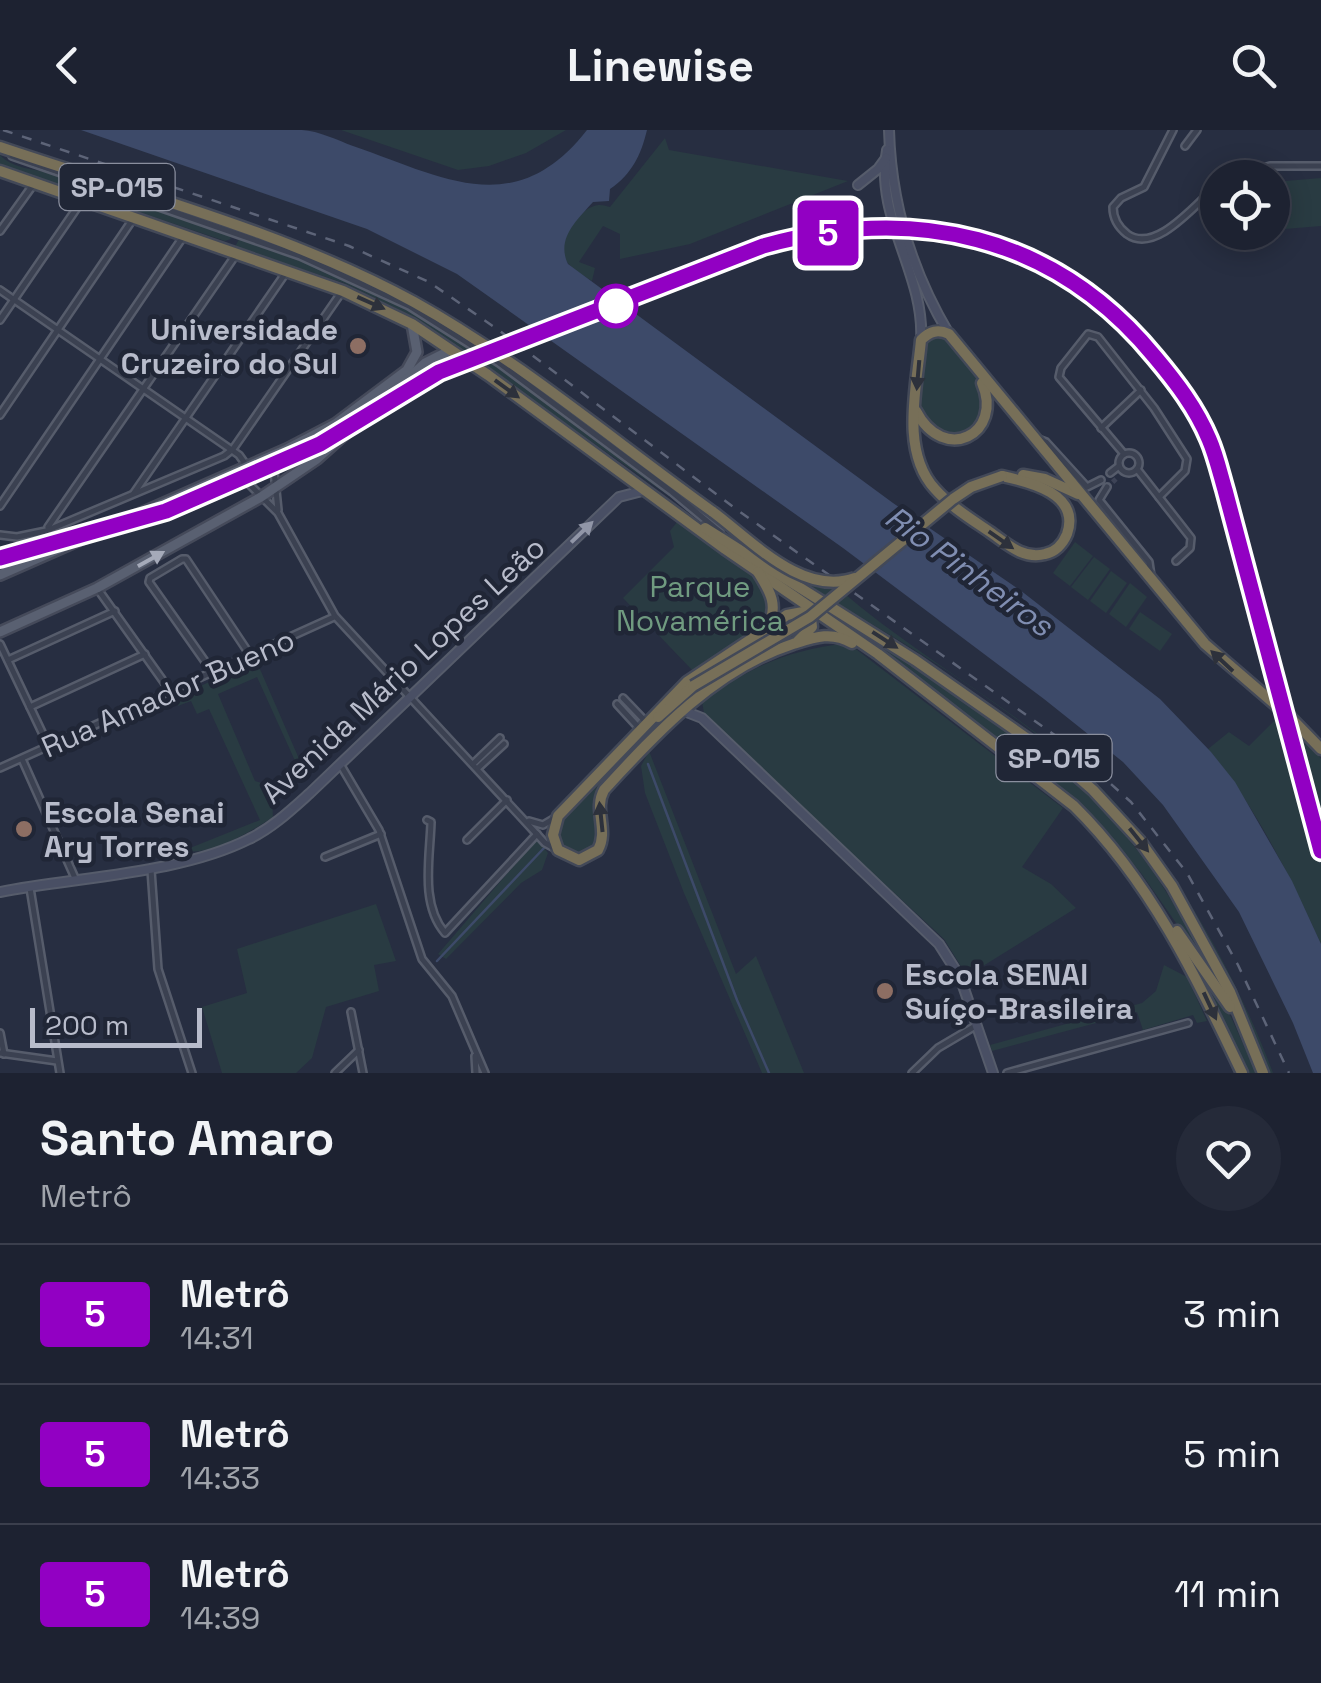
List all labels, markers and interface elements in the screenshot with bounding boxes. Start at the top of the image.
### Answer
text: Linewise [567,37,754,94]
icon: back [40,38,95,93]
icon: search [1226,38,1281,93]
map controls [1200,160,1290,250]
button: locate [1200,160,1290,250]
road number: SP-015 [59,164,174,210]
line badge: 5 [796,200,860,266]
text: 5 [817,211,839,255]
unlabelled marker [595,285,637,327]
one-way arrow [356,295,386,311]
place label: Universidade Cruzeiro do Sul [121,310,338,383]
marker: Universidade Cruzeiro do Sul [347,335,369,357]
one-way arrow [910,360,926,392]
one-way arrow [494,379,521,398]
water label: Rio Pinheiros [877,497,1061,646]
one-way arrow [569,521,593,544]
street label: Avenida Mário Lopes Leão [253,528,553,812]
one-way arrow [988,530,1015,549]
one-way arrow [136,551,165,568]
park label: Parque Novamérica [616,567,784,640]
street label: Rua Amador Bueno [35,620,301,766]
one-way arrow [871,631,898,649]
one-way arrow [1211,650,1235,673]
road number: SP-015 [996,735,1112,781]
place label: Escola Senai Ary Torres [44,793,225,866]
one-way arrow [593,801,609,833]
marker: Escola Senai Ary Torres [13,818,35,840]
one-way arrow [1128,828,1149,853]
place label: Escola SENAI Suíço-Brasileira [905,955,1133,1028]
marker: Escola SENAI Suíço-Brasileira [874,980,896,1002]
one-way arrow [1201,992,1218,1021]
scale bar [30,1003,202,1048]
text: 200 m [45,1007,129,1043]
button: heart [1176,1106,1281,1211]
text: Santo Amaro [40,1108,334,1169]
text: Metrô [40,1176,132,1216]
text: Metrô [180,1270,290,1318]
text: 3 min [1183,1290,1281,1338]
text: 5 [84,1292,106,1336]
text: 14:31 [180,1318,254,1358]
text: Metrô [180,1410,290,1458]
text: 5 min [1183,1430,1281,1478]
text: 5 [84,1432,106,1476]
text: 14:33 [180,1458,260,1498]
text: Metrô [180,1550,290,1598]
text: 11 min [1174,1570,1281,1618]
text: 5 [84,1572,106,1616]
text: 14:39 [180,1598,260,1638]

